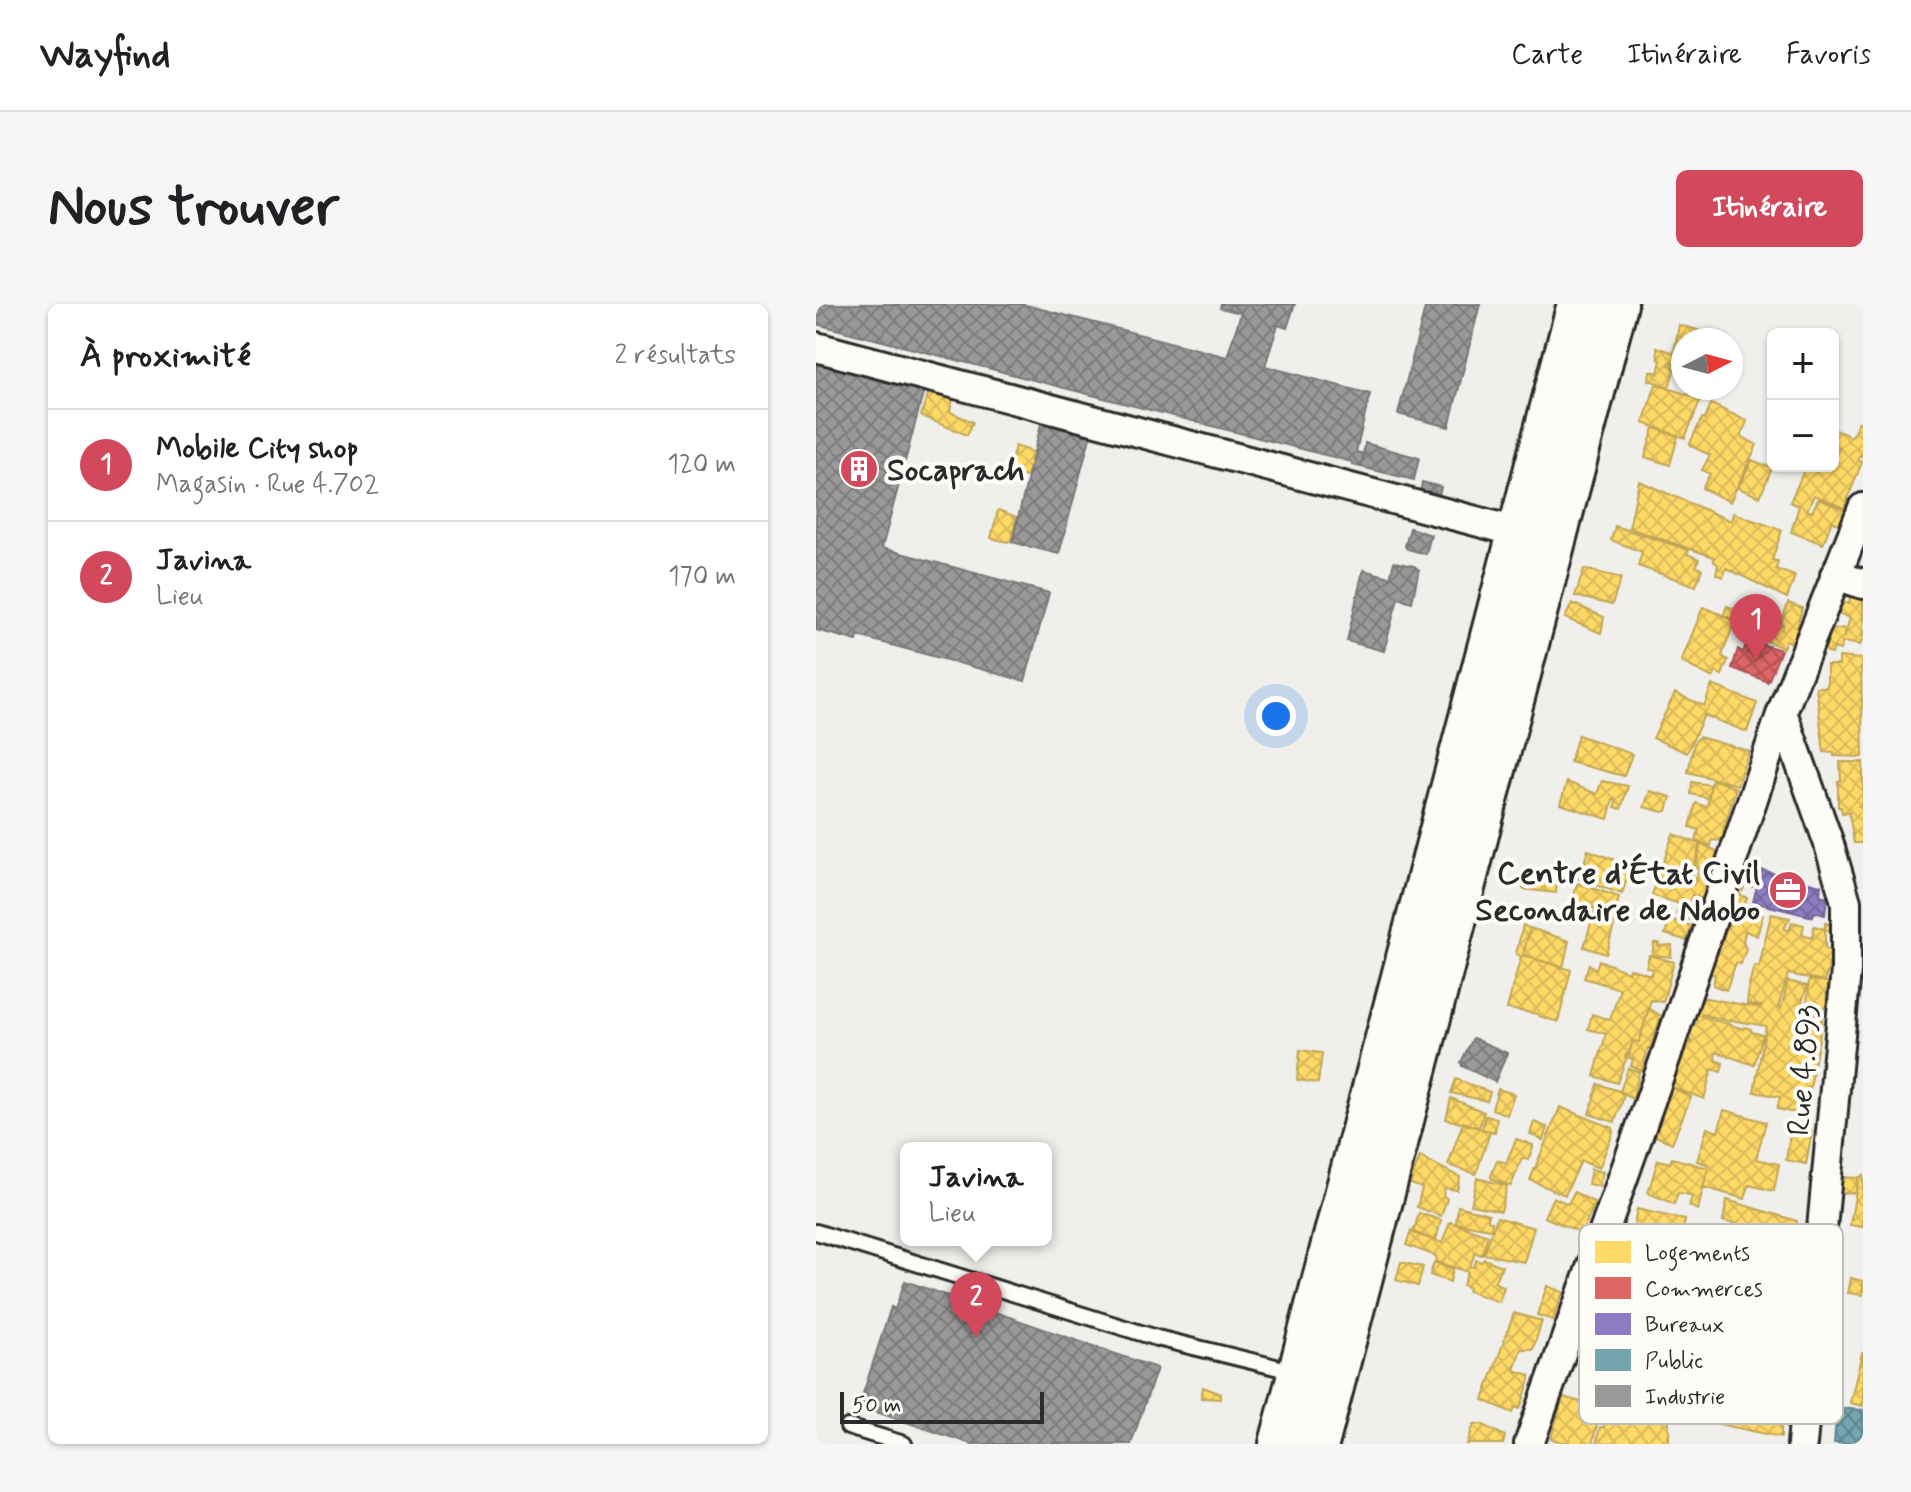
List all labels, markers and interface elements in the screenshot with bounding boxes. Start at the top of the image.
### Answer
text: Wayfind [40,31,170,80]
text: Carte [1511,37,1583,74]
text: Itinéraire [1627,37,1742,74]
text: Favoris [1786,37,1871,74]
button: Itinéraire [1676,170,1863,247]
text: Nous trouver [48,172,339,245]
north arrow [1671,328,1743,400]
map controls [1767,328,1839,472]
button: + [1767,328,1839,400]
text: À proximité [80,334,251,379]
text: 2 résultats [614,339,736,373]
button: − [1767,400,1839,472]
text: Mobile City shop [156,429,359,468]
text: 1 [100,448,112,482]
text: 120 m [667,448,736,482]
building icon: Socaprach [838,448,880,490]
place label: Socaprach [887,450,1025,492]
text: Magasin · Rue 4.702 [156,468,379,502]
text: Javina [156,541,251,580]
text: 2 [100,560,112,594]
text: 170 m [668,560,736,594]
text: Lieu [156,580,204,614]
pin: 1 [1730,594,1782,660]
your location [1256,696,1296,736]
place label: Centre d’État Civil Secondaire de Ndobo [1475,852,1760,932]
office icon: Centre d’État Civil Secondaire de Ndobo [1767,869,1809,911]
street label: Rue 4.893 [1778,1003,1832,1138]
popup [900,1142,1052,1246]
text: Javina [928,1158,1024,1197]
text: Lieu [928,1197,976,1231]
legend [1579,1224,1843,1424]
text: Logements [1645,1240,1750,1271]
pin: 2 [950,1272,1002,1338]
text: Commerces [1645,1276,1763,1304]
text: Bureaux [1645,1312,1725,1340]
text: Public [1645,1348,1703,1376]
text: Industrie [1645,1384,1725,1412]
scale bar [840,1388,1044,1424]
text: 50 m [852,1392,901,1420]

